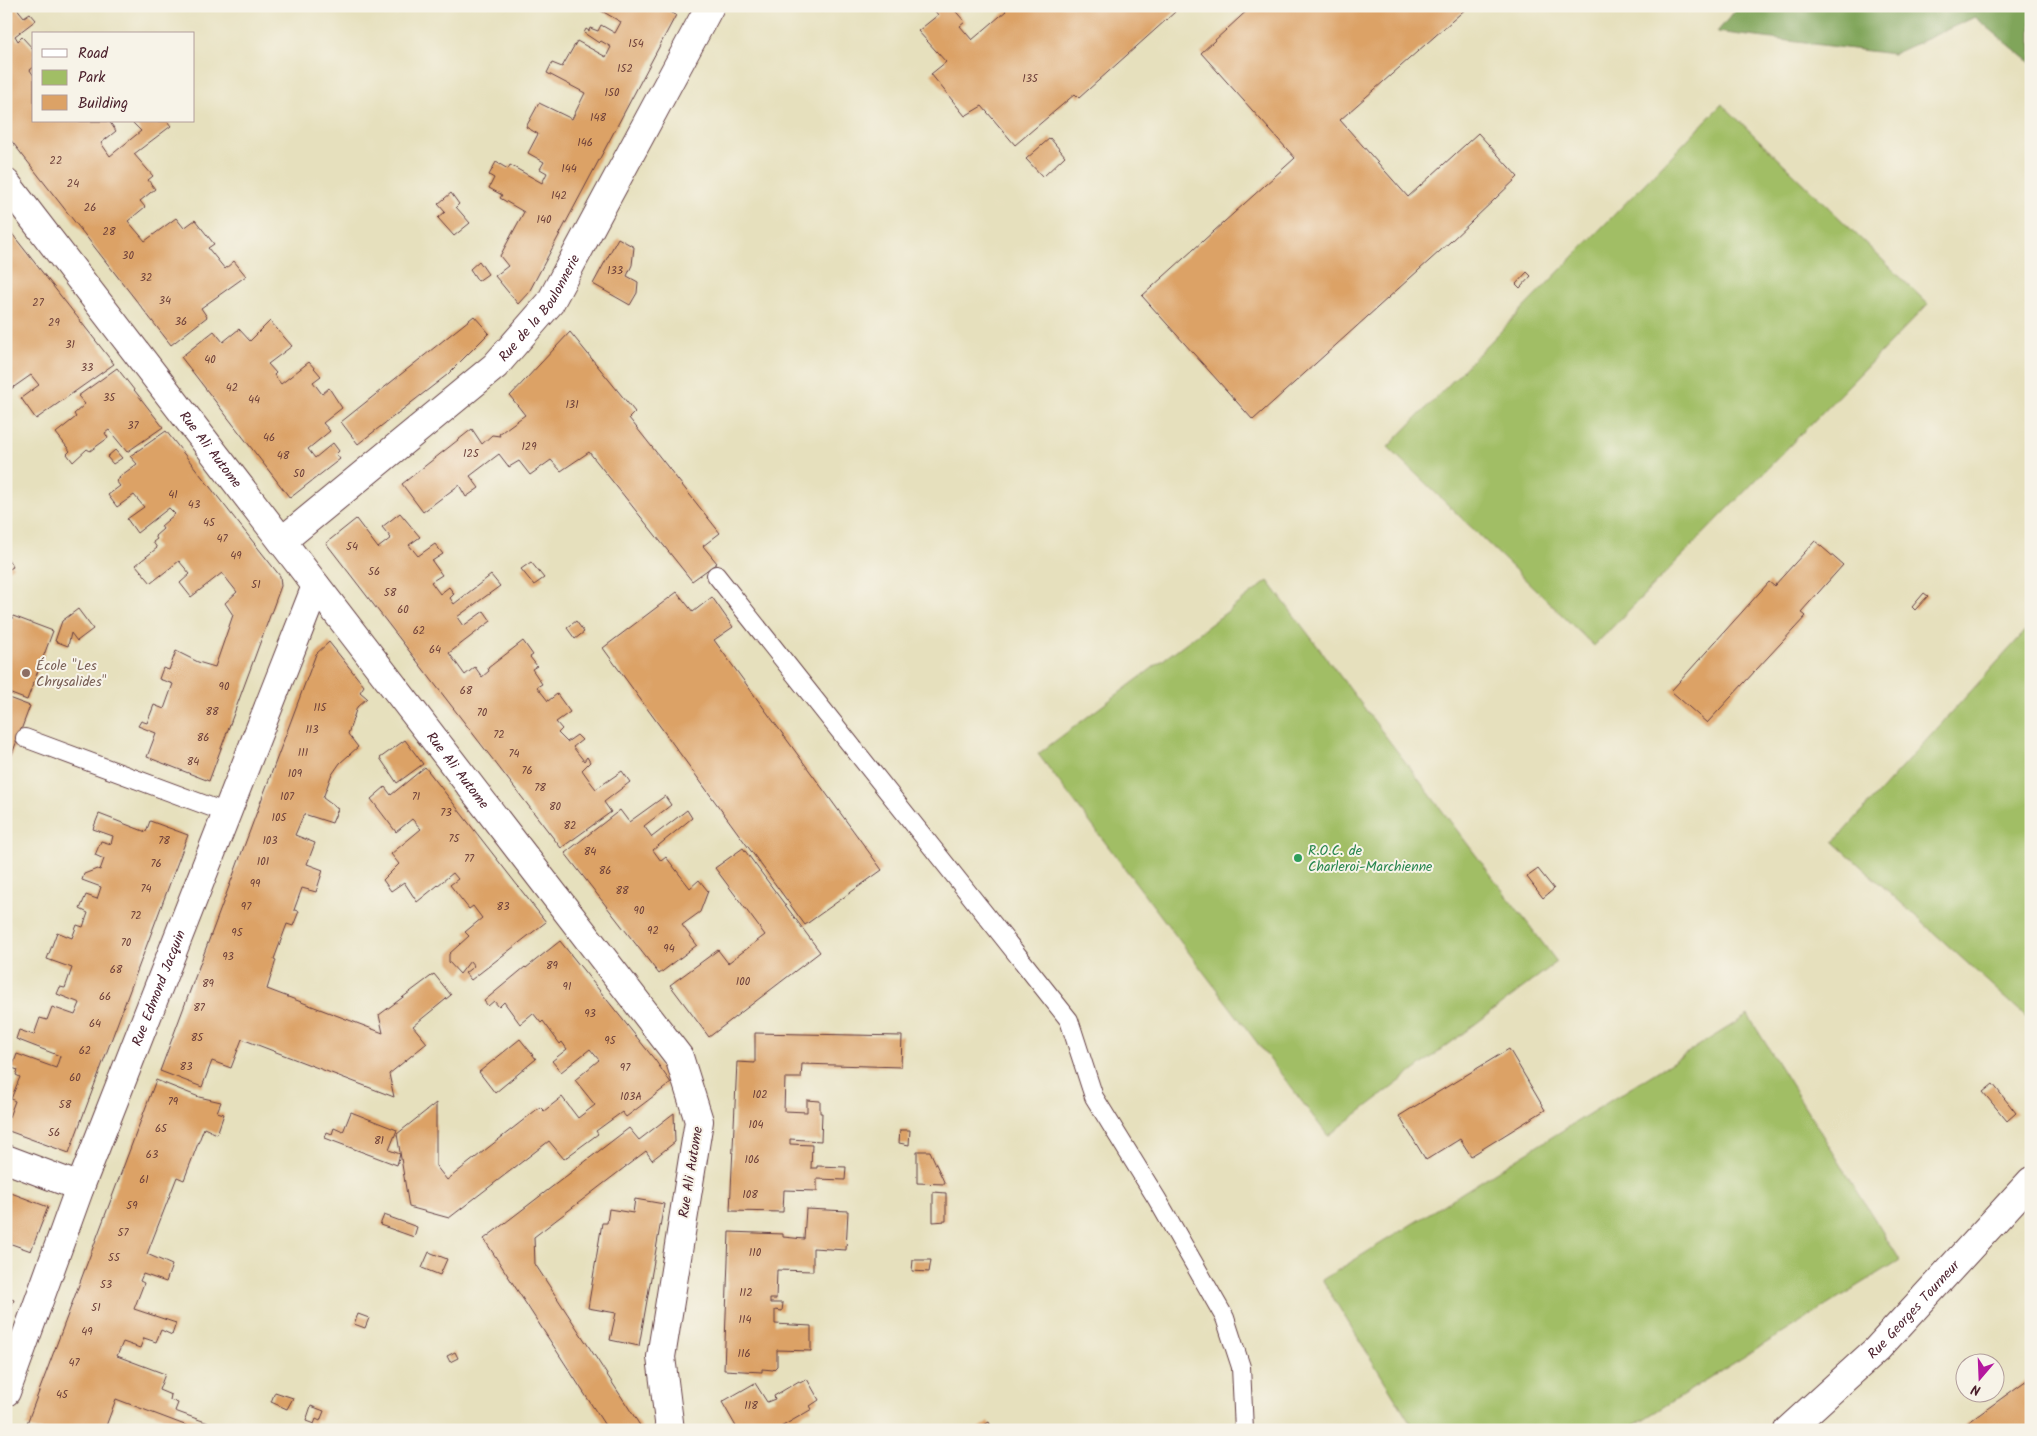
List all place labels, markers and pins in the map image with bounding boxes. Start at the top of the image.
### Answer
place label: École "Les Chrysalides" [36,655,107,693]
marker: École "Les Chrysalides" [20,667,32,679]
place label: R.O.C. de Charleroi-Marchienne [1308,840,1433,878]
marker: R.O.C. de Charleroi-Marchienne [1292,852,1304,864]

